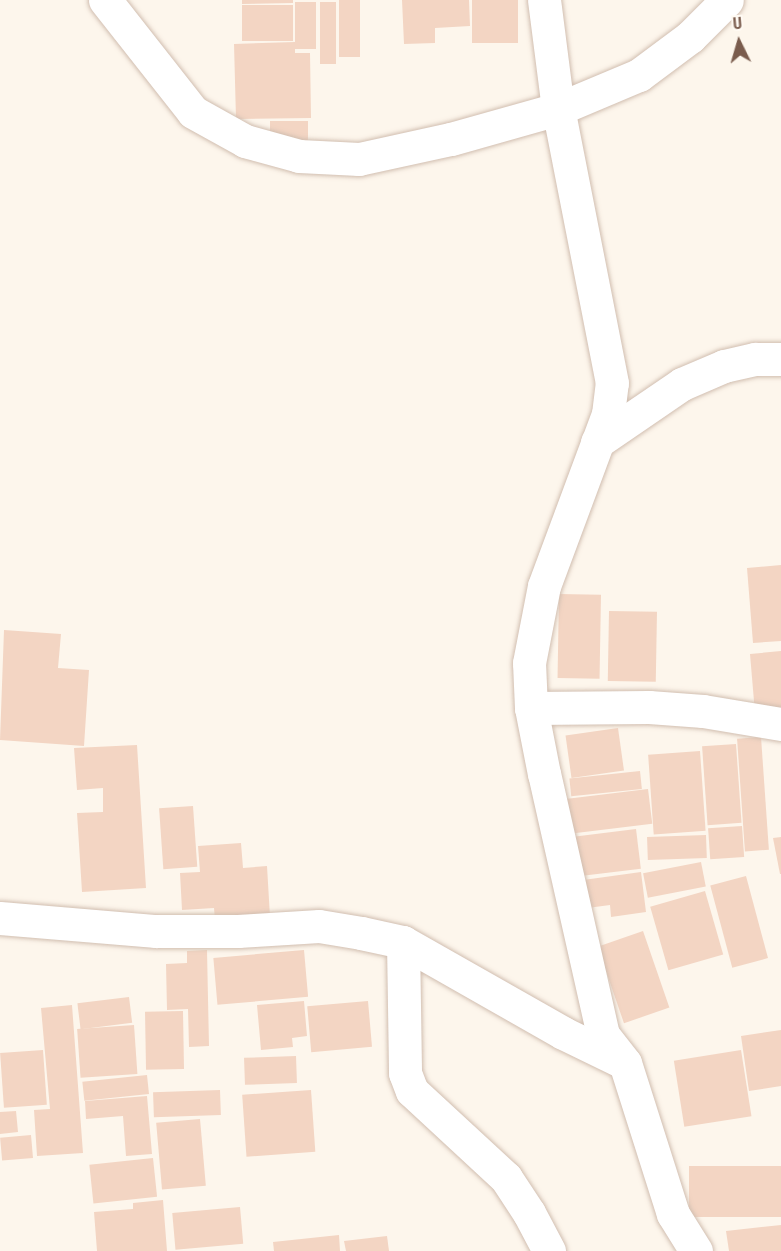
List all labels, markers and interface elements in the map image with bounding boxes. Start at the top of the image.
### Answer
north arrow [709,12,769,72]
text: U [732,14,743,33]

